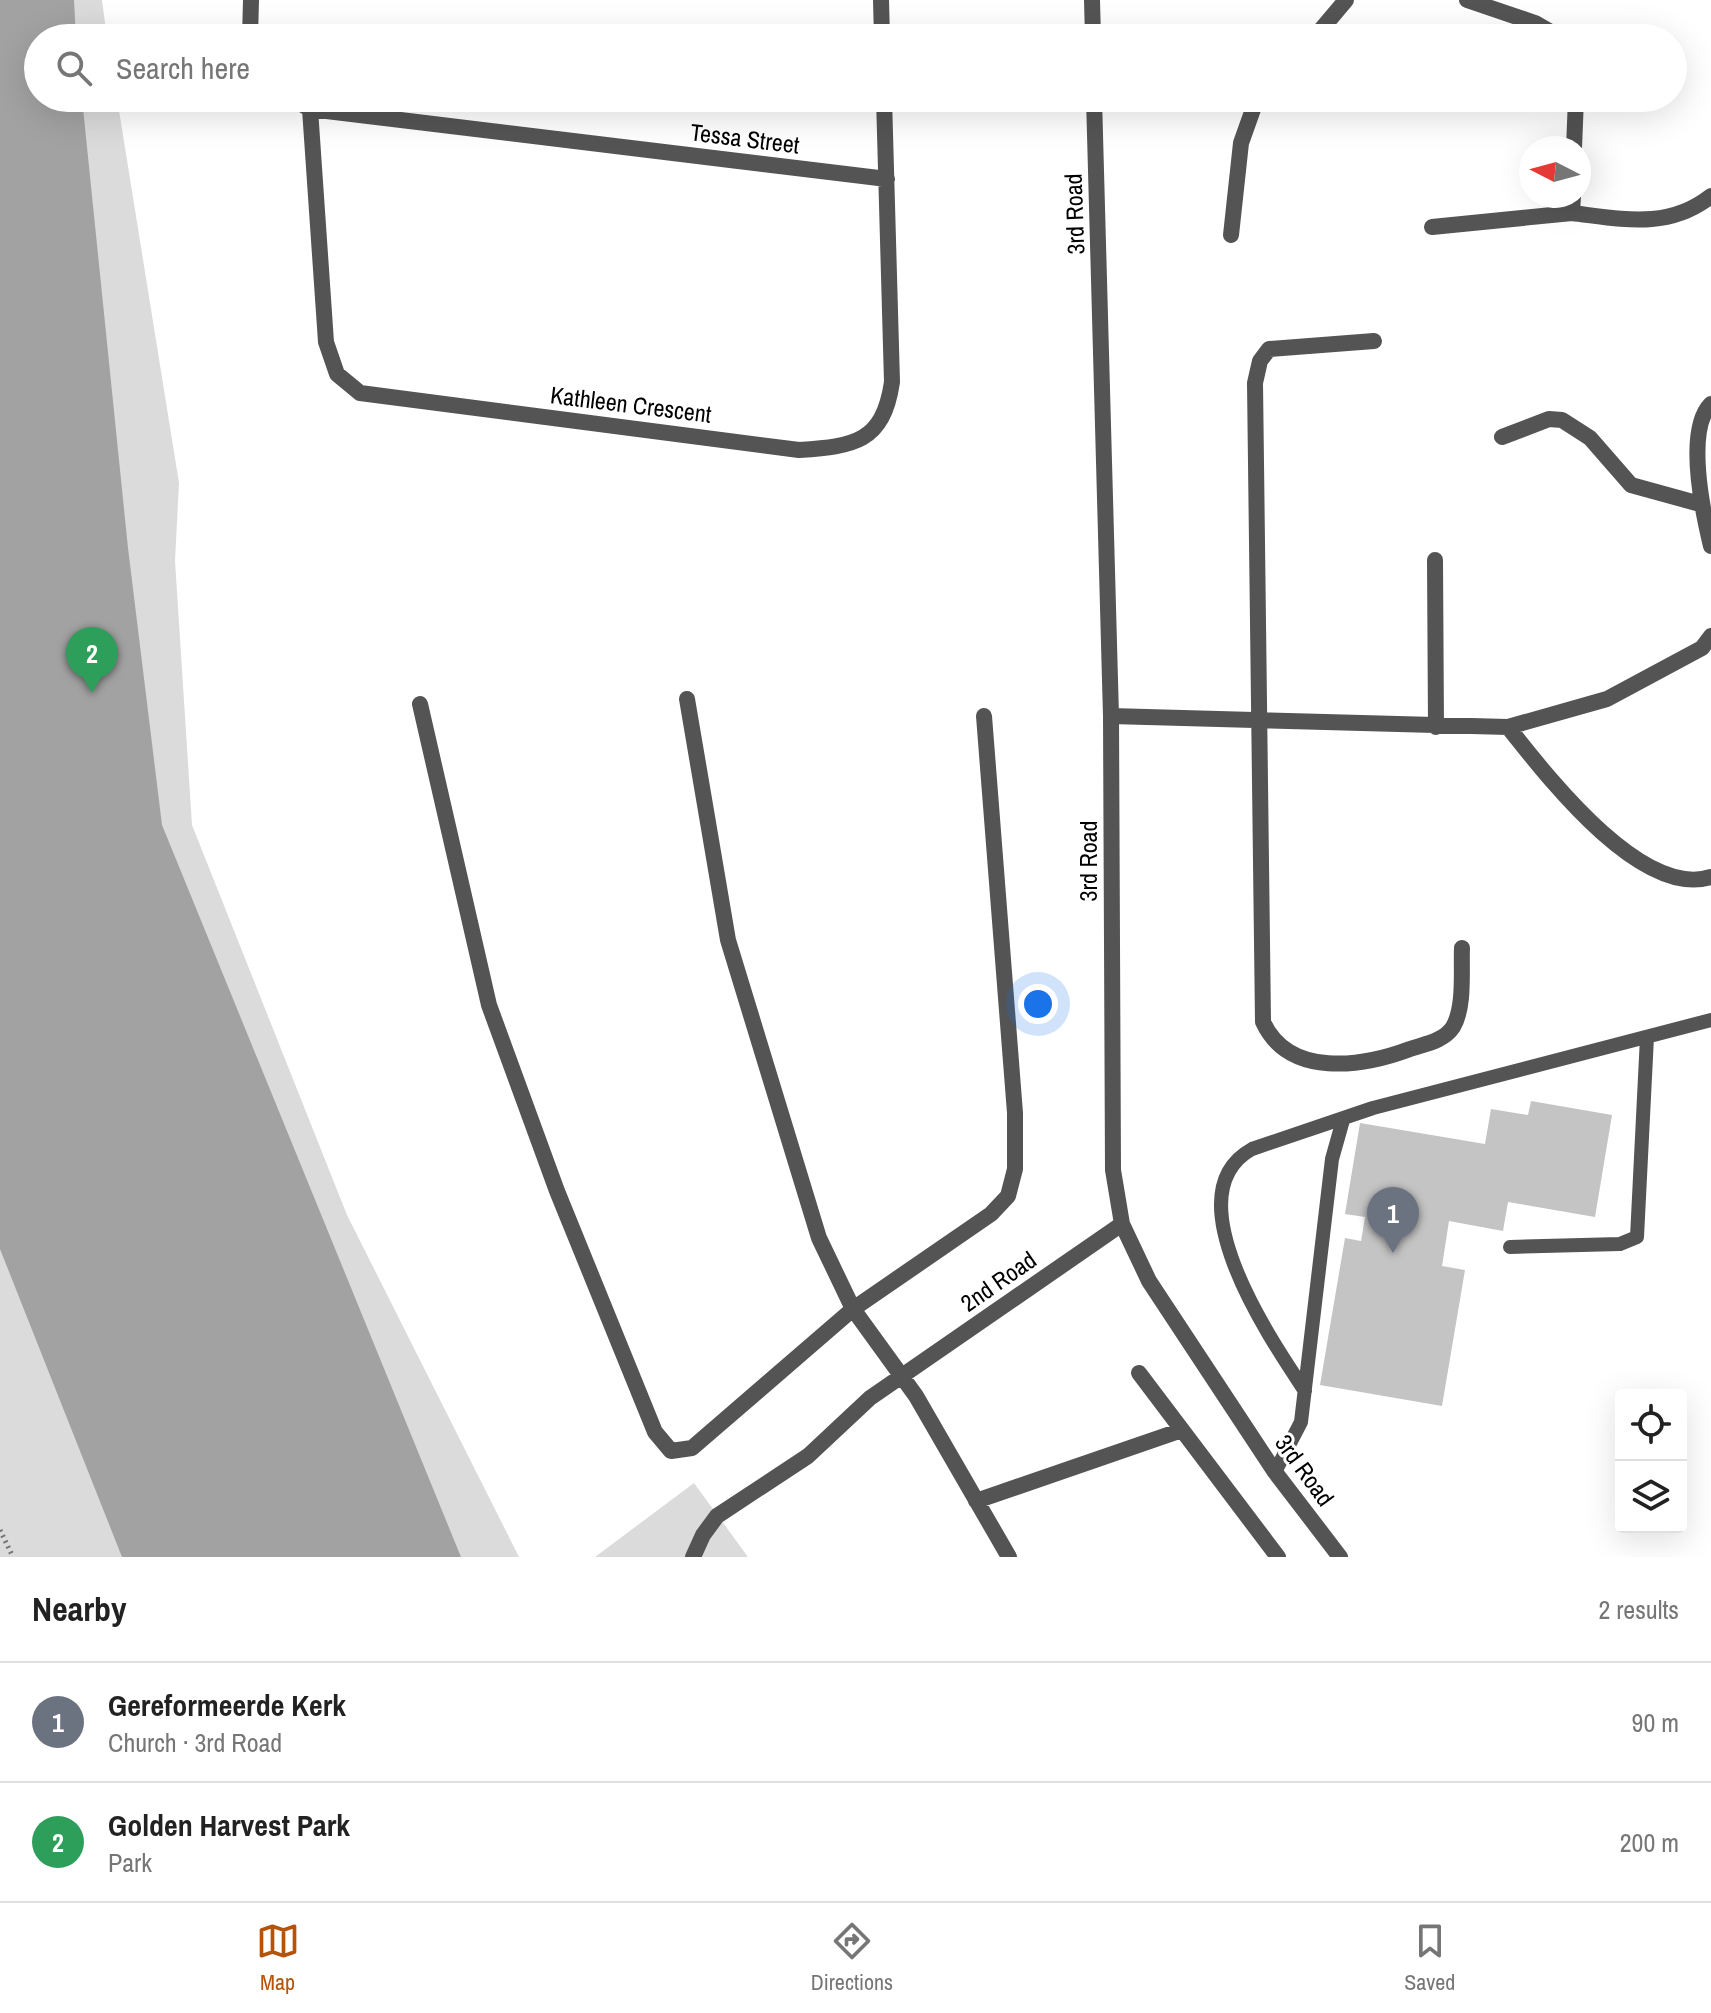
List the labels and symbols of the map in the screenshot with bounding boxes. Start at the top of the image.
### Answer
street label: Tessa Street [689,115,802,161]
north arrow [1519,136,1591,208]
street label: 3rd Road [1057,173,1091,255]
street label: Kathleen Crescent [549,378,714,430]
pin: 2 [66,627,118,693]
street label: 3rd Road [1072,821,1104,901]
your location [1018,984,1058,1024]
pin: 1 [1367,1187,1419,1253]
street label: 2nd Road [954,1243,1042,1319]
street label: 3rd Road [1268,1428,1342,1512]

